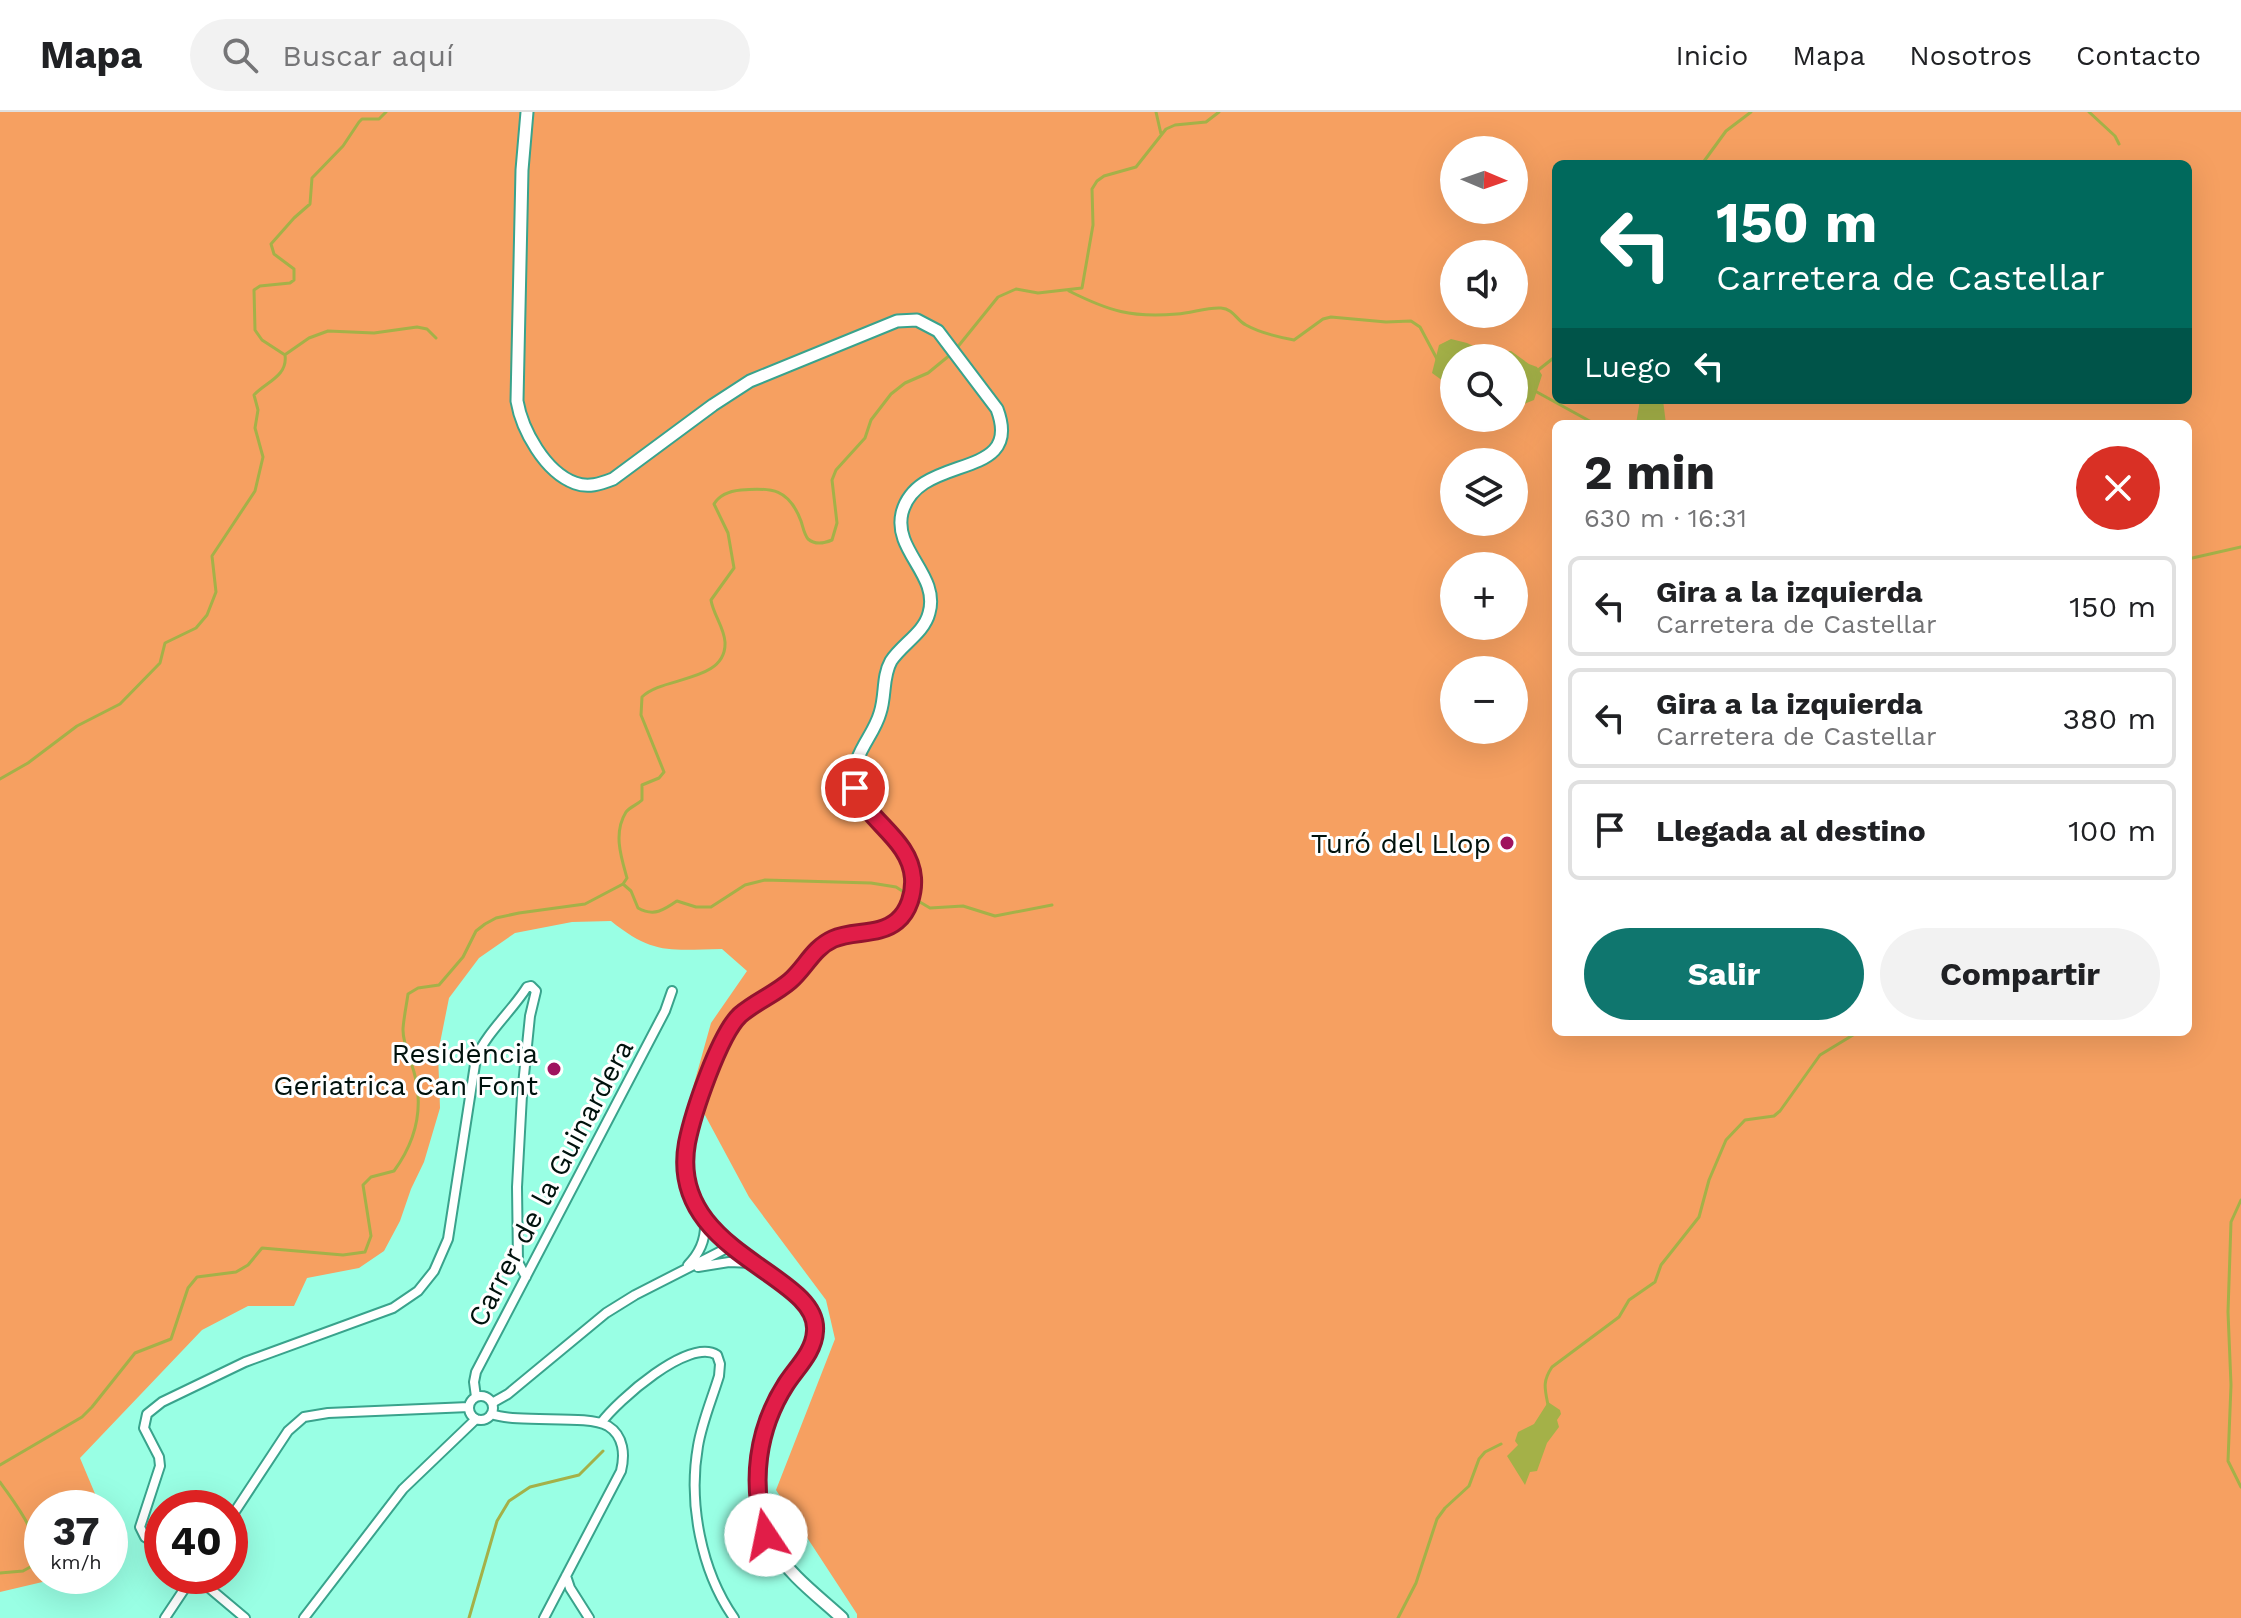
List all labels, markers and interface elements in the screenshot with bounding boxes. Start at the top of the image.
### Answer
search box [190,19,750,91]
text: Mapa [40,33,142,77]
icon: search [218,33,262,77]
text: Buscar aquí [282,38,454,73]
text: Inicio [1676,39,1748,72]
text: Mapa [1792,39,1865,72]
text: Nosotros [1909,39,2032,72]
text: Contacto [2076,39,2201,72]
north arrow [1440,136,1528,224]
map controls [1440,136,1528,744]
text: 150 m [1716,190,1878,256]
icon: left [1584,192,1688,296]
button: sound [1440,240,1528,328]
text: Carretera de Castellar [1716,257,2105,299]
button: search [1440,344,1528,432]
icon: left [1687,344,1731,388]
text: Luego [1584,349,1671,384]
text: 2 min [1584,444,1715,501]
button: close [2076,446,2160,530]
button: layers [1440,448,1528,536]
text: 630 m · 16:31 [1584,503,1747,533]
button: + [1440,552,1528,640]
text: Gira a la izquierda [1656,574,1923,609]
icon: left [1588,584,1632,628]
text: 150 m [2069,589,2156,624]
text: Carretera de Castellar [1656,609,1937,639]
button: − [1440,656,1528,744]
text: Gira a la izquierda [1656,686,1923,721]
icon: left [1588,696,1632,740]
text: 380 m [2063,701,2156,736]
text: Carretera de Castellar [1656,721,1937,751]
pin [821,754,889,822]
icon: arrive [833,766,877,810]
icon: arrive [1588,808,1632,852]
text: Llegada al destino [1656,813,1926,848]
text: 100 m [2068,813,2156,848]
place label: Turó del Llop [1311,827,1491,860]
marker: Turó del Llop [1498,834,1516,852]
button: Salir [1584,928,1864,1020]
button: Compartir [1880,928,2160,1020]
street label: Carrer de la Guinardera [461,1034,640,1332]
place label: Residència Geriatrica Can Font [273,1037,538,1102]
marker: Residència Geriatrica Can Font [545,1060,563,1078]
speed limit sign: 40 [144,1490,248,1594]
position arrow [724,1493,808,1577]
text: 37 [53,1508,99,1555]
text: km/h [50,1550,102,1574]

